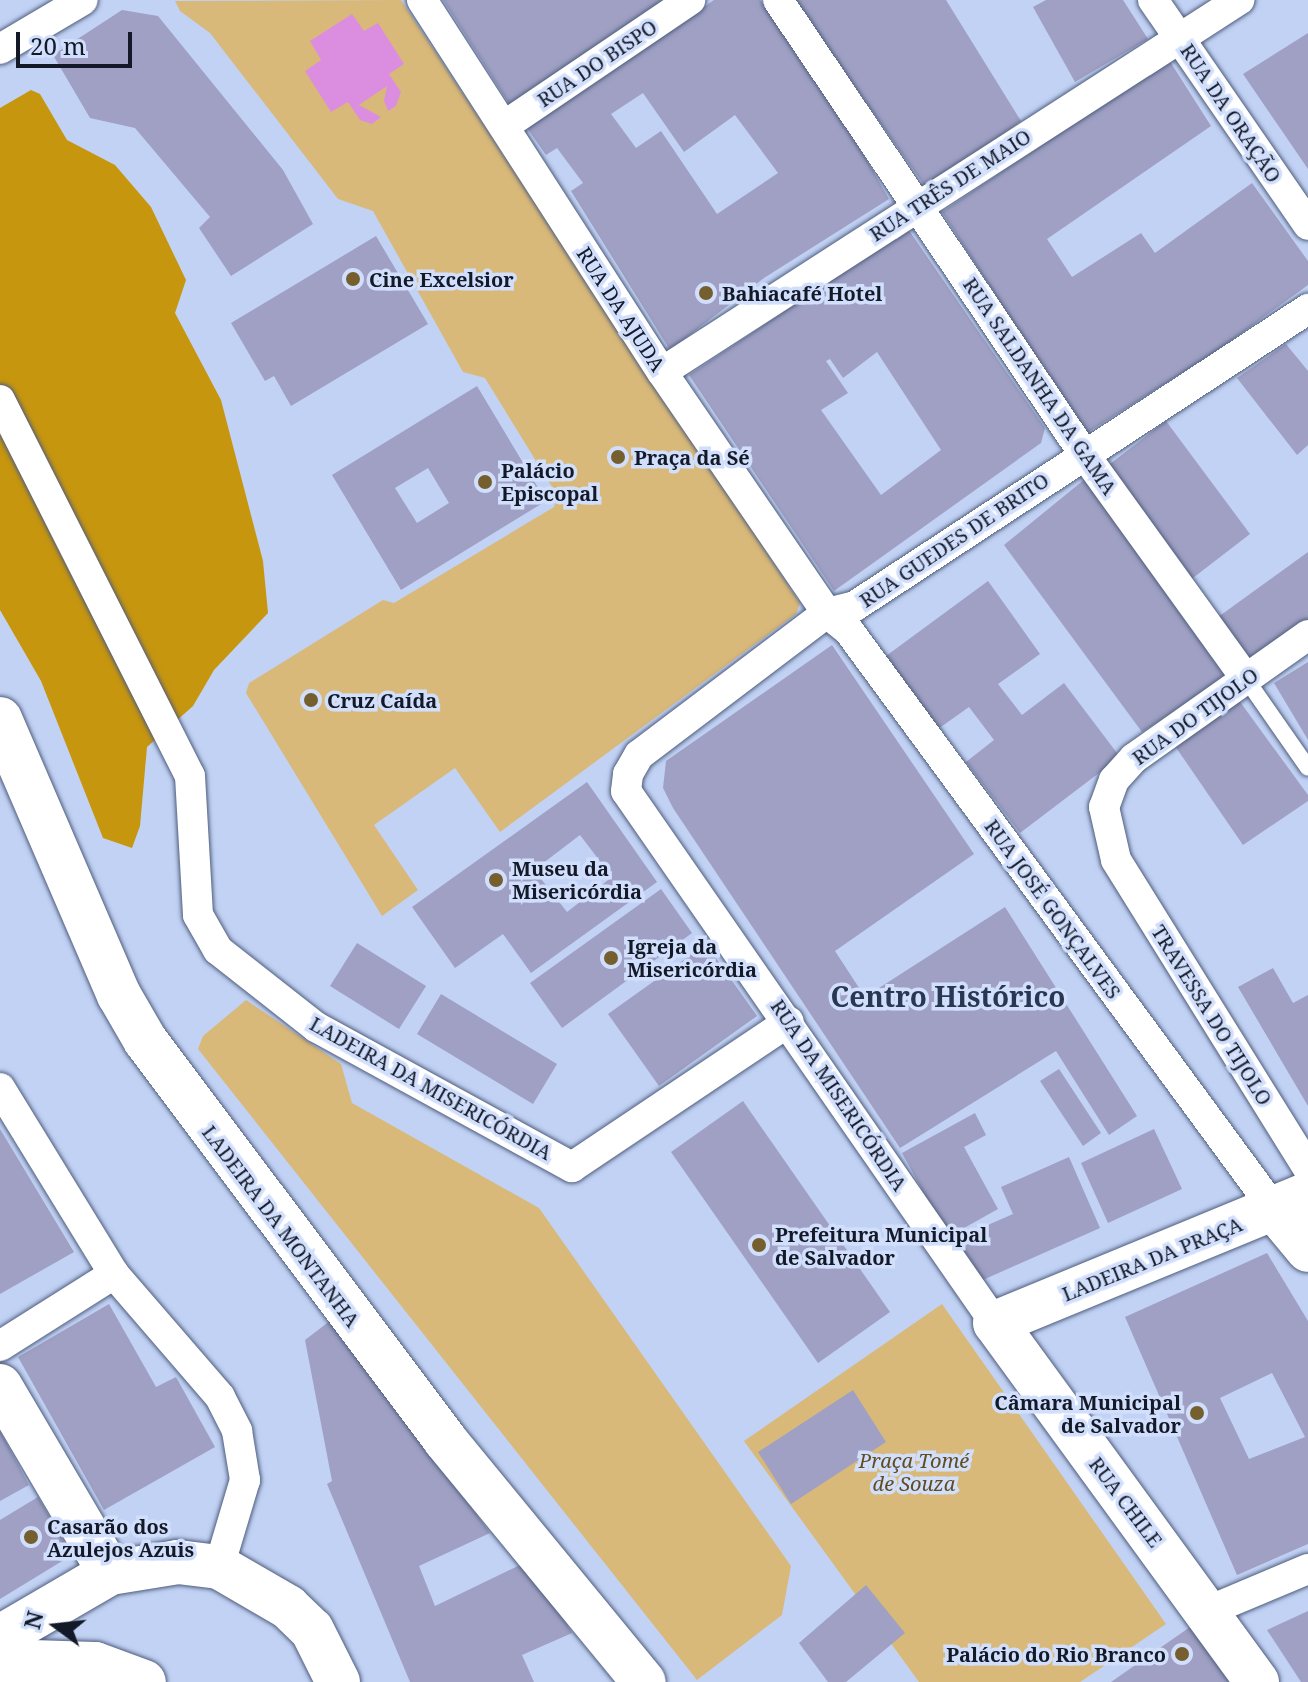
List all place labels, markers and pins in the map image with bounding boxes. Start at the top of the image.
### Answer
place label: Cine Excelsior [369,267,514,291]
marker: Cine Excelsior [344,270,362,288]
place label: Bahiacafé Hotel [722,281,882,305]
marker: Bahiacafé Hotel [697,284,715,302]
place label: Praça da Sé [634,445,750,469]
marker: Praça da Sé [609,448,627,466]
place label: Palácio Episcopal [501,458,598,505]
marker: Palácio Episcopal [476,473,494,491]
place label: Cruz Caída [327,688,437,712]
marker: Cruz Caída [302,691,320,709]
place label: Museu da Misericórdia [512,856,642,903]
marker: Museu da Misericórdia [487,871,505,889]
place label: Igreja da Misericórdia [627,934,757,981]
marker: Igreja da Misericórdia [602,949,620,967]
place label: Prefeitura Municipal de Salvador [775,1222,987,1269]
marker: Prefeitura Municipal de Salvador [750,1236,768,1254]
place label: Câmara Municipal de Salvador [994,1390,1181,1437]
marker: Câmara Municipal de Salvador [1188,1404,1206,1422]
place label: Casarão dos Azulejos Azuis [47,1514,194,1561]
marker: Casarão dos Azulejos Azuis [22,1528,40,1546]
place label: Palácio do Rio Branco [946,1642,1166,1666]
marker: Palácio do Rio Branco [1173,1645,1191,1663]

